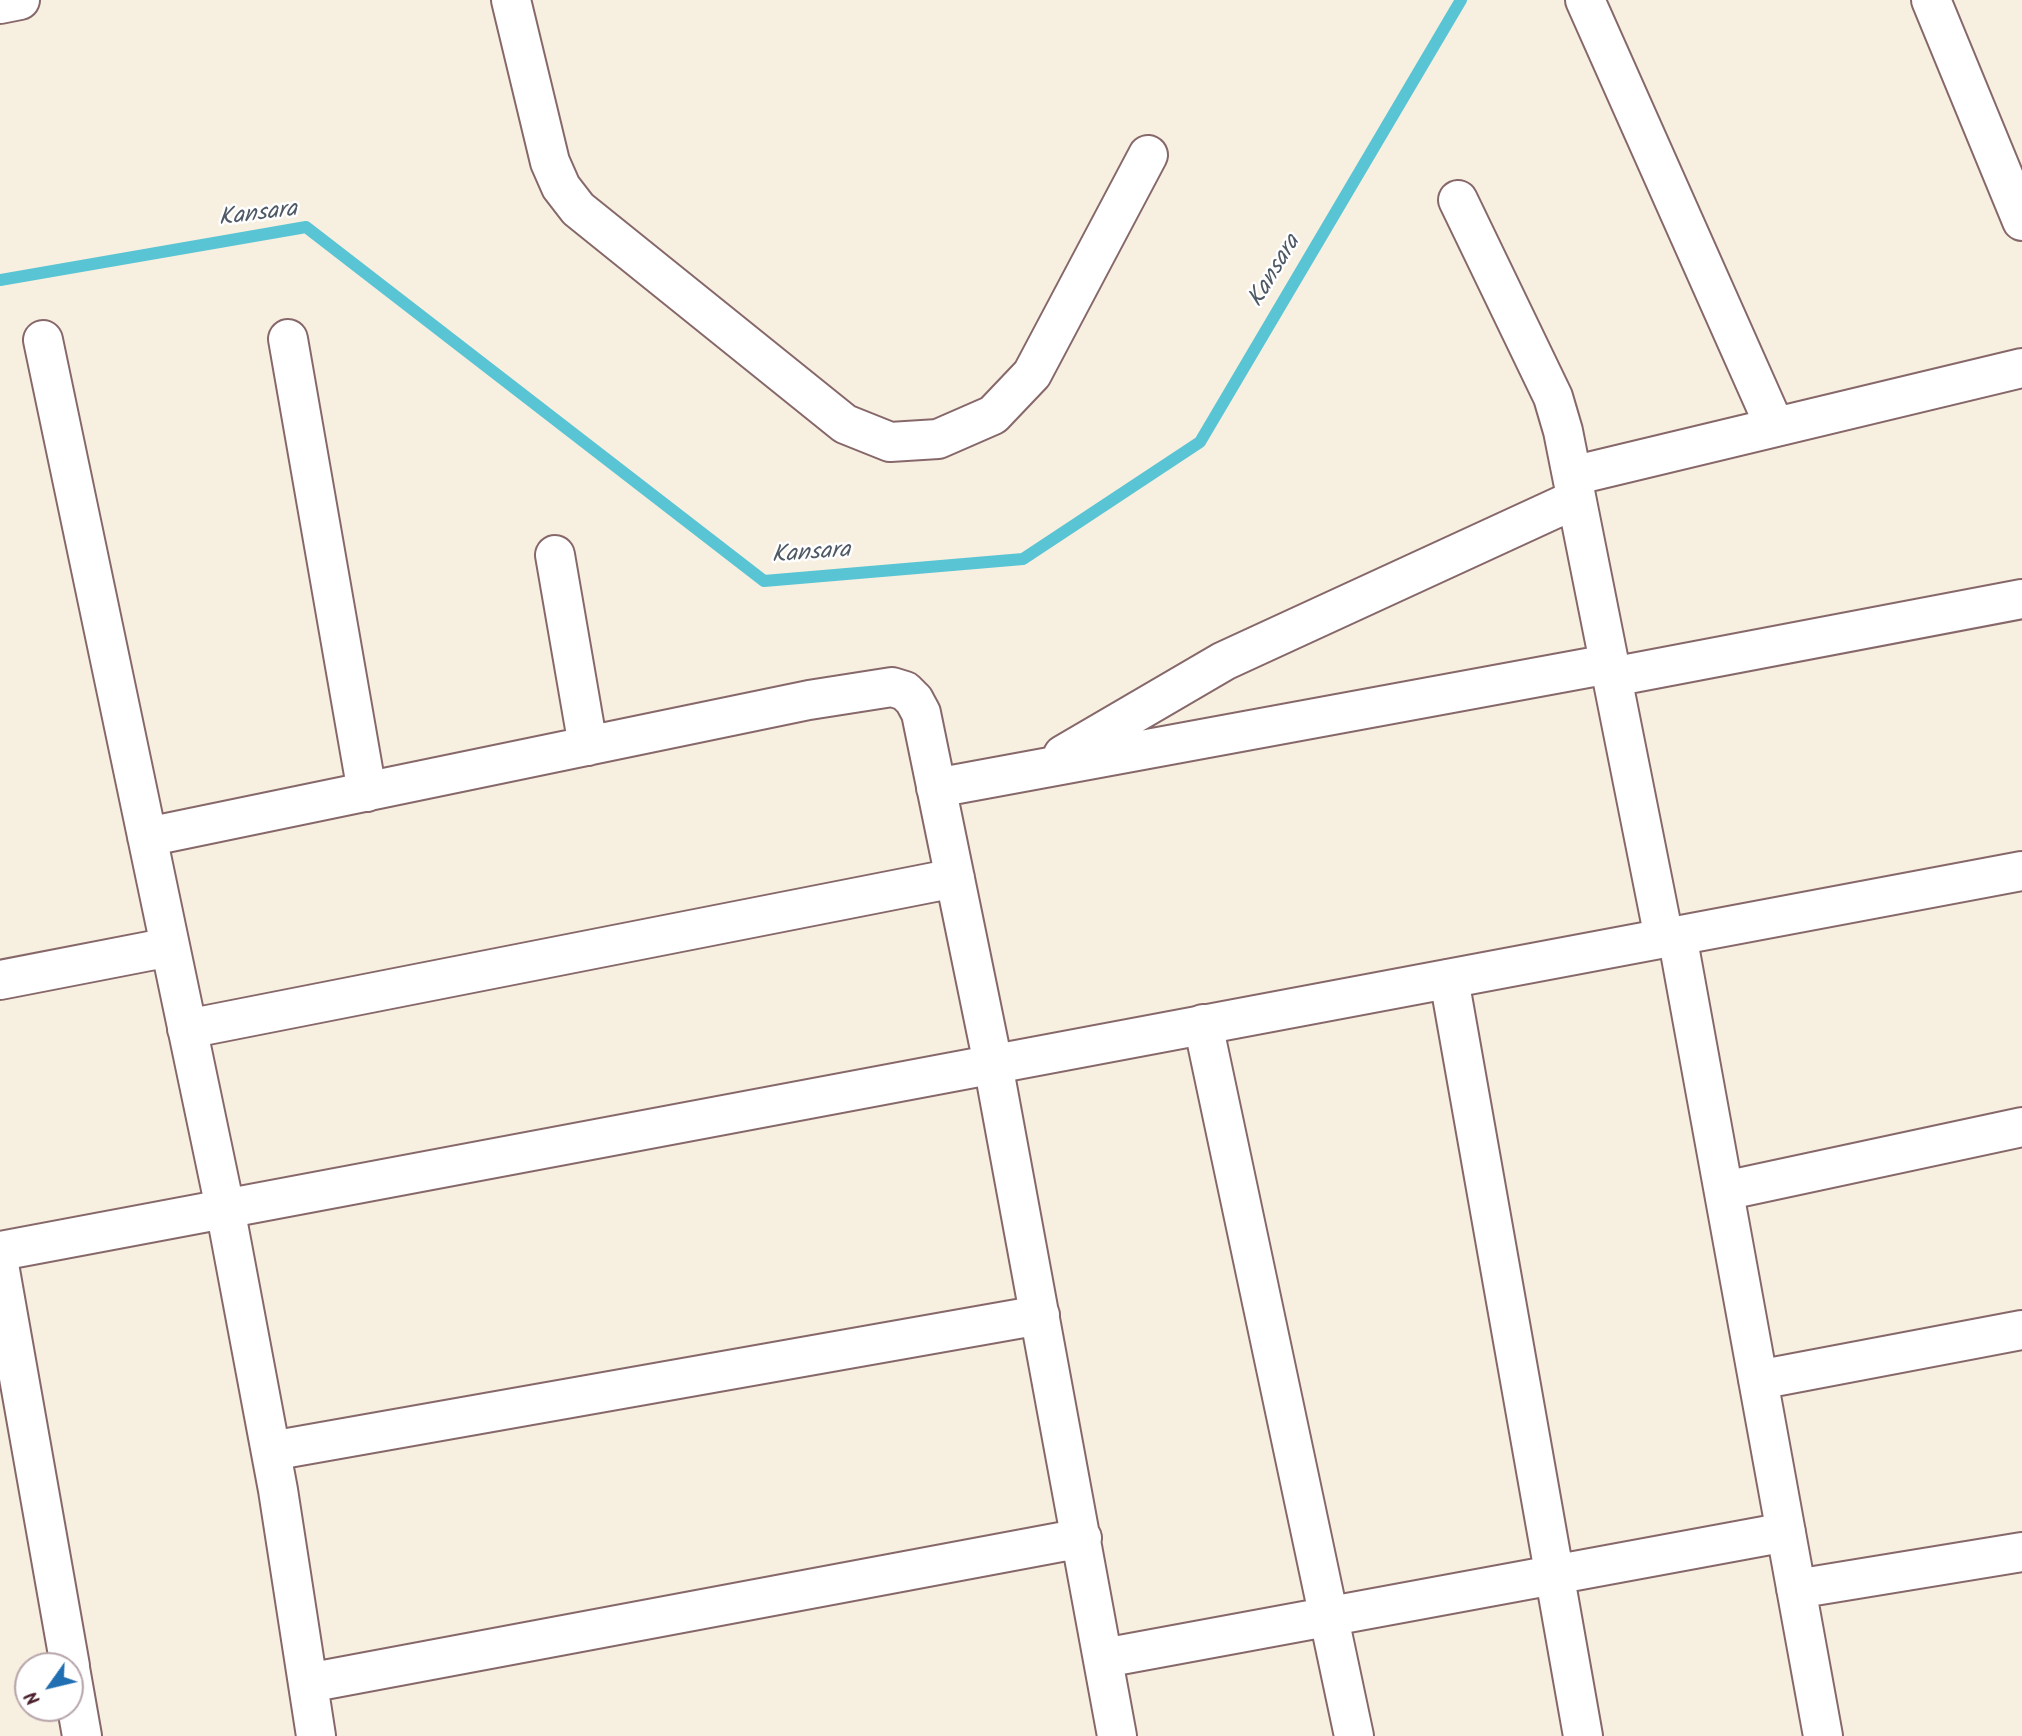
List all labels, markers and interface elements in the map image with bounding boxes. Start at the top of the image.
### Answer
water label: Kansara [217,197,299,235]
water label: Kansara [1243,231,1309,313]
water label: Kansara [771,538,851,572]
north arrow [14,1652,84,1722]
text: N [17,1684,49,1711]

